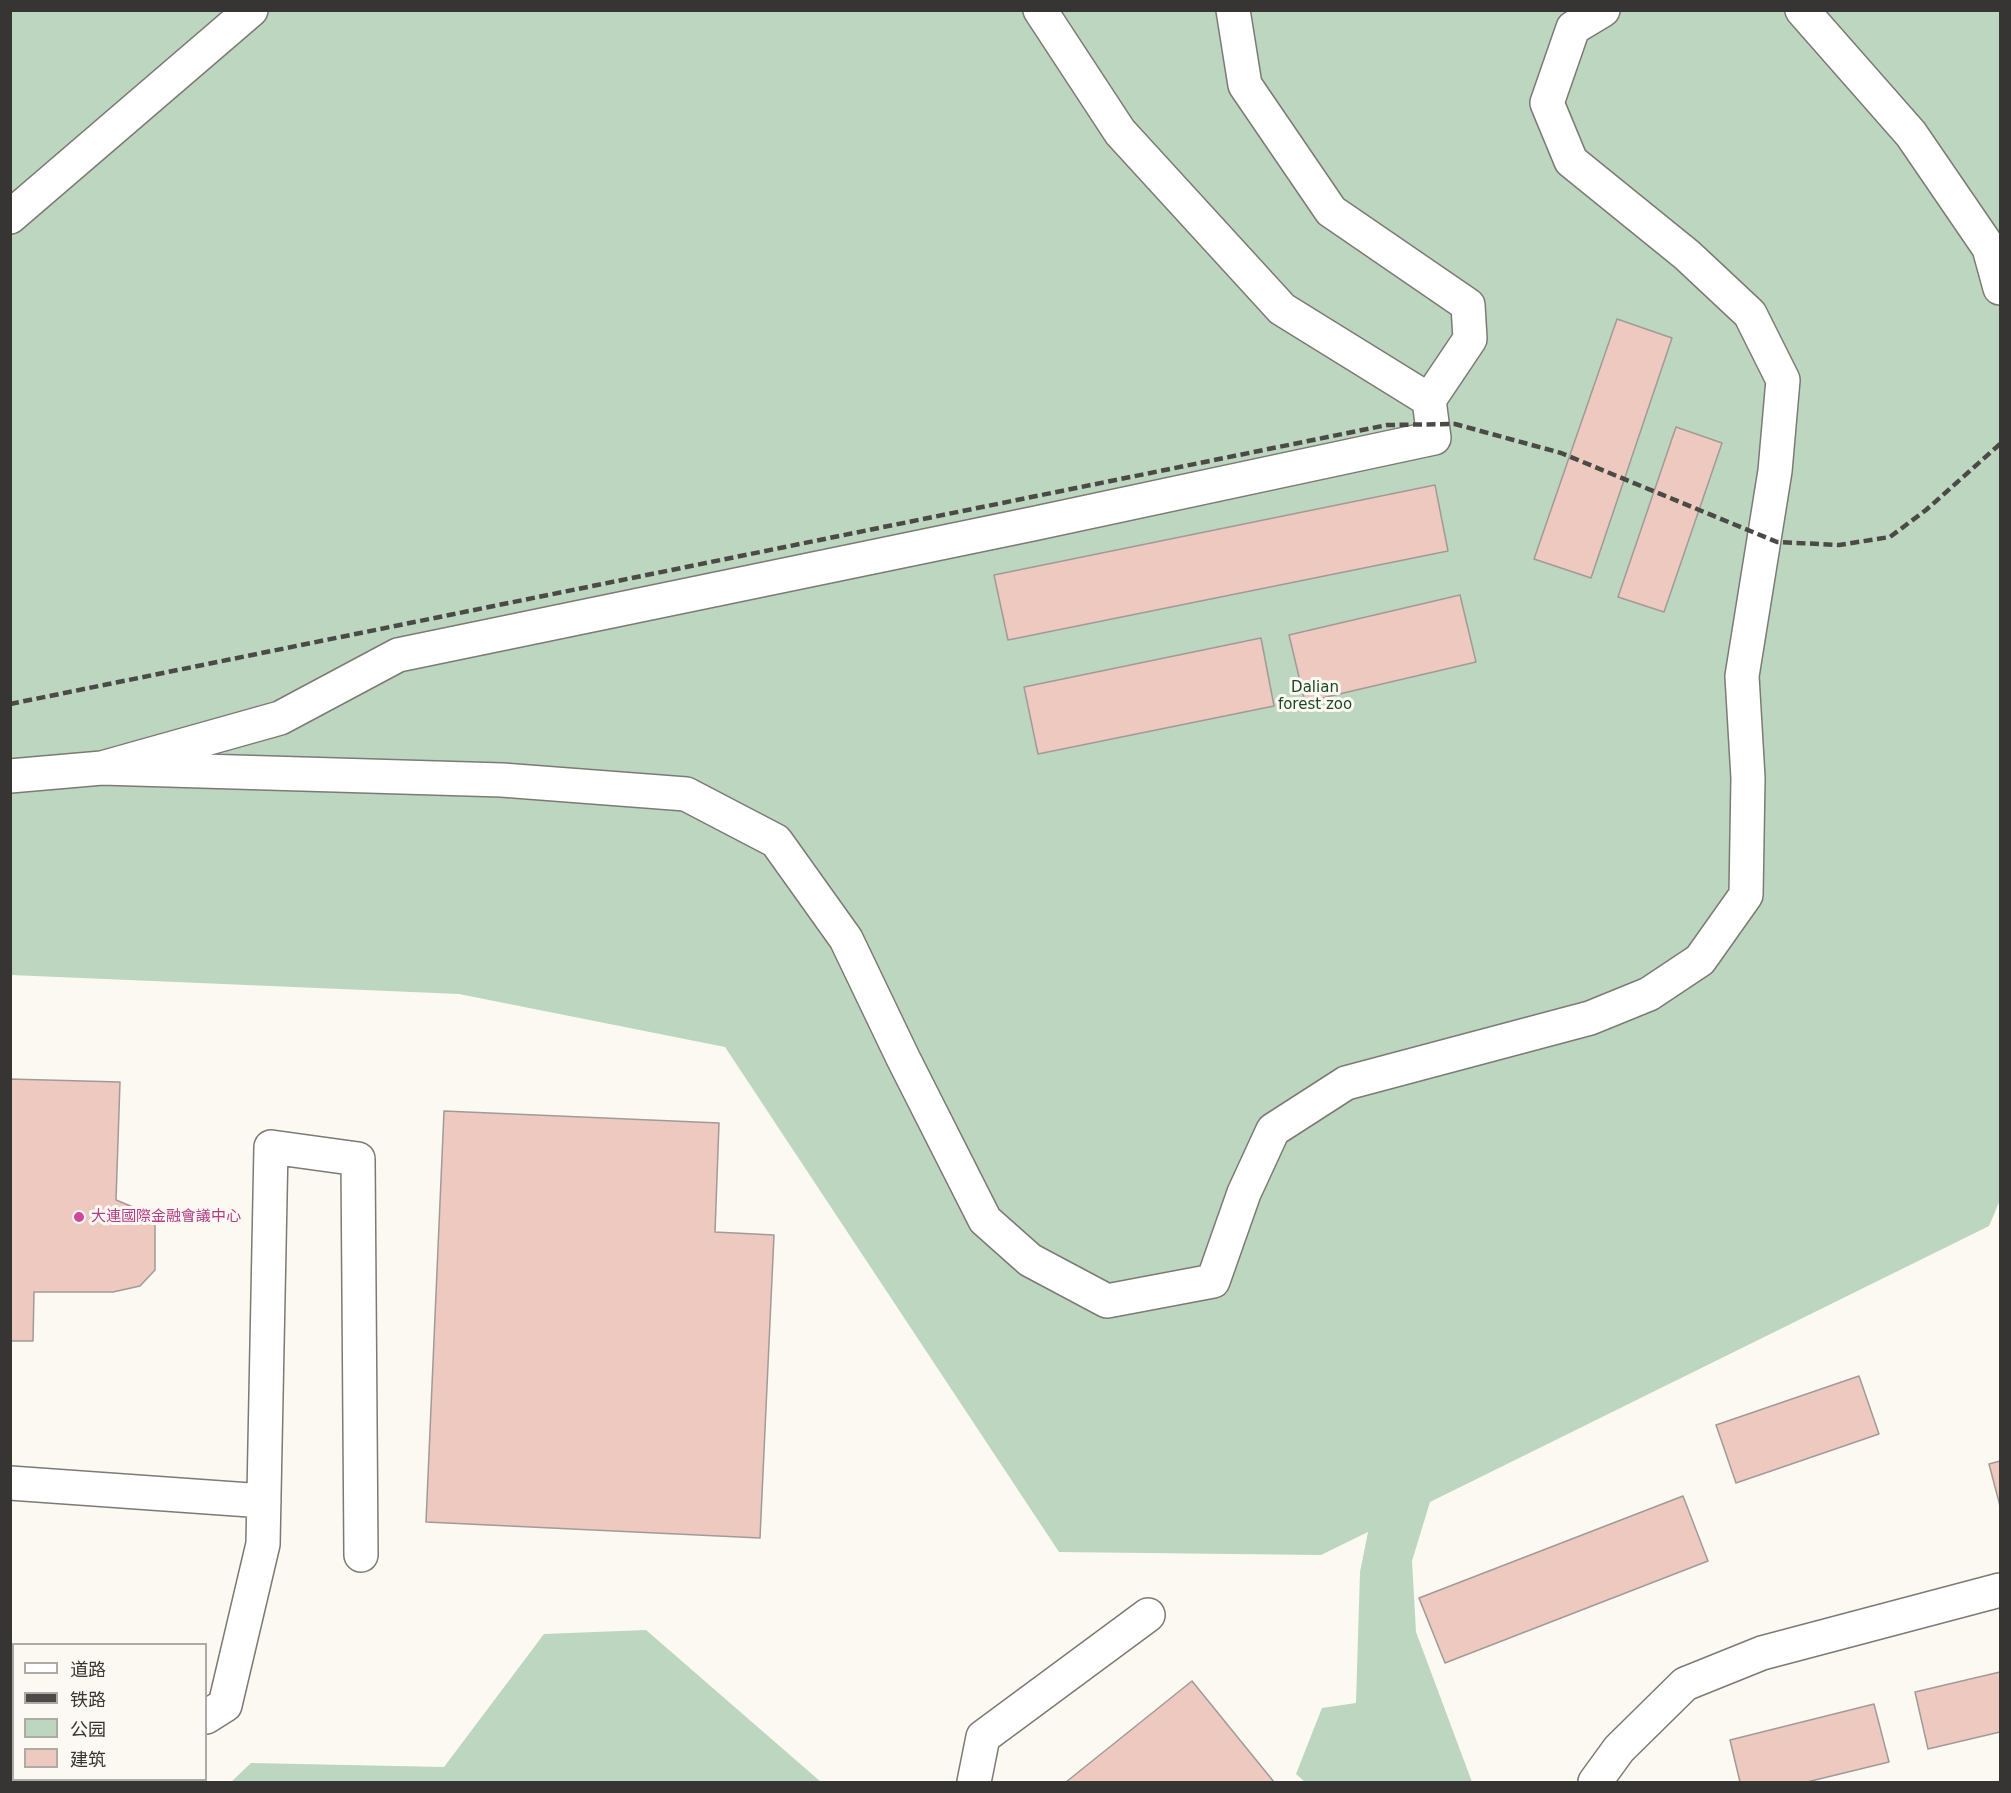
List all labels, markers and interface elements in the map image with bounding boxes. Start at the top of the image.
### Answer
park label: Dalian forest zoo [1278,679,1352,714]
place label: 大連國際金融會議中心 [91,1208,241,1226]
marker: 大連國際金融會議中心 [72,1210,86,1224]
legend [12,1643,207,1781]
text: 道路 [70,1659,106,1680]
text: 铁路 [70,1689,106,1710]
text: 公园 [70,1719,106,1740]
text: 建筑 [70,1749,106,1770]

